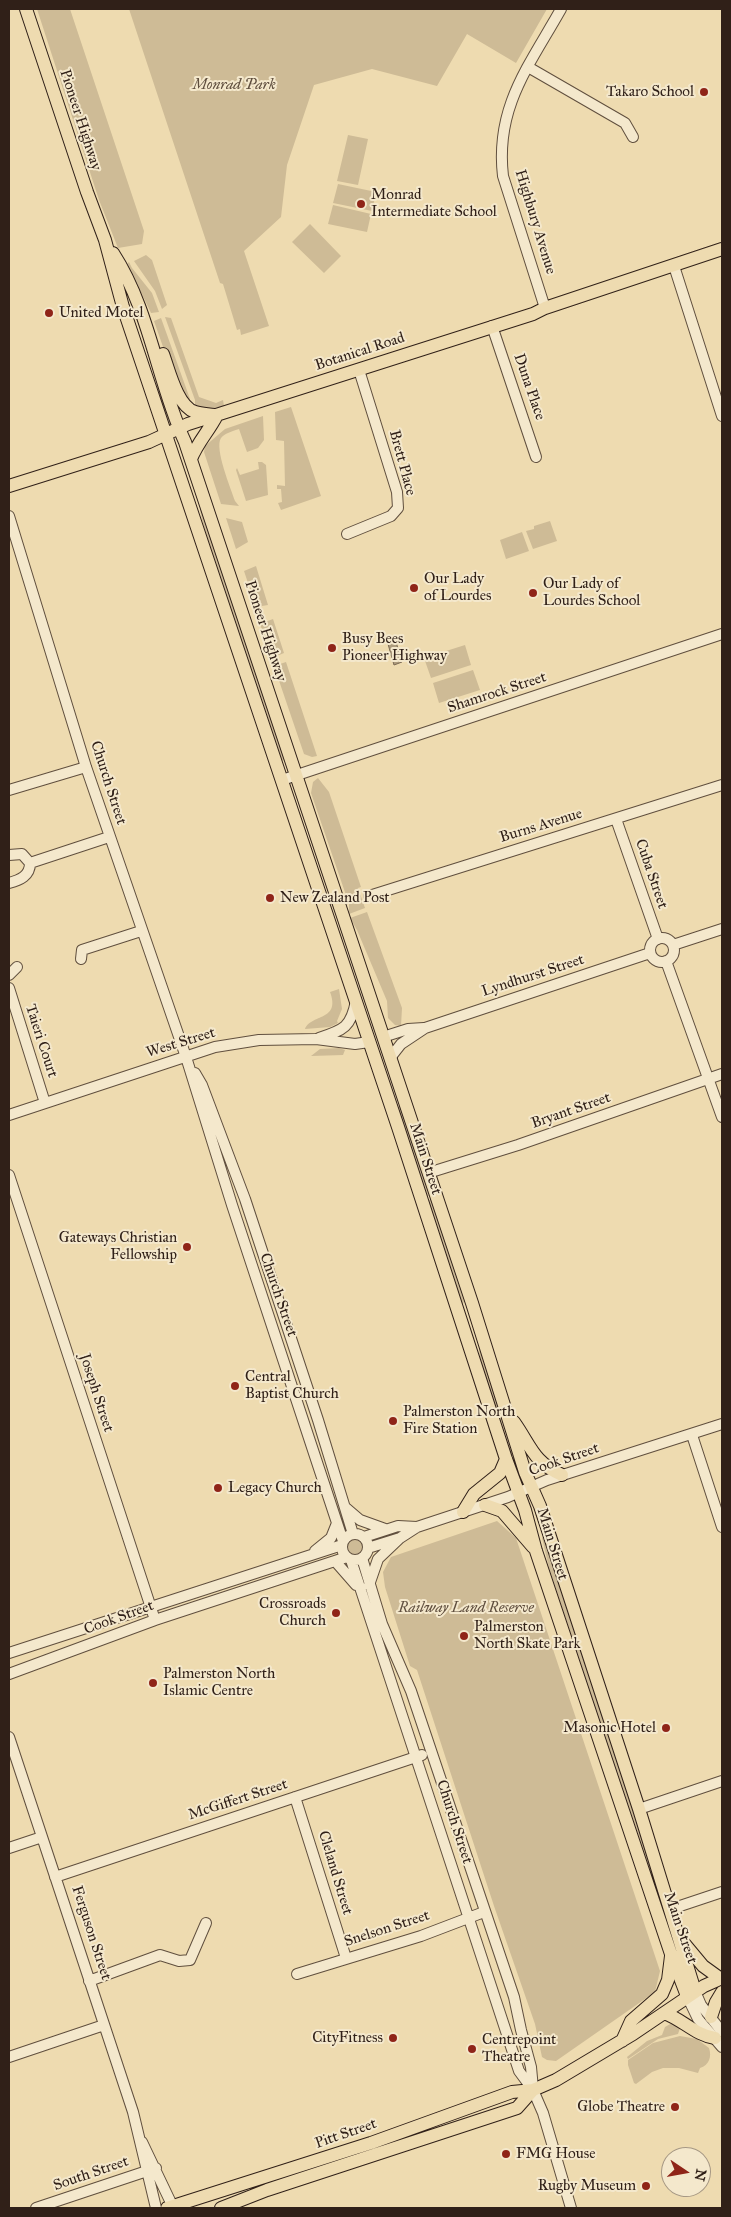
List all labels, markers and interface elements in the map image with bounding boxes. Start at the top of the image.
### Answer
street label: Pioneer Highway [55,67,105,173]
park label: Monrad Park [192,76,276,94]
place label: Takaro School [606,83,694,101]
marker: Takaro School [698,86,710,98]
street label: Highbury Avenue [511,167,559,277]
place label: Monrad Intermediate School [371,186,497,221]
marker: Monrad Intermediate School [355,198,367,210]
place label: United Motel [59,304,144,322]
marker: United Motel [43,307,55,319]
street label: Botanical Road [313,329,407,375]
street label: Duna Place [509,351,549,423]
street label: Brett Place [385,428,419,498]
place label: Our Lady of Lourdes [424,570,491,605]
place label: Our Lady of Lourdes School [543,575,640,610]
street label: Pioneer Highway [240,578,290,684]
marker: Our Lady of Lourdes [408,582,420,594]
marker: Our Lady of Lourdes School [527,587,539,599]
place label: Busy Bees Pioneer Highway [342,630,447,665]
marker: Busy Bees Pioneer Highway [326,642,338,654]
street label: Shamrock Street [445,669,549,717]
street label: Church Street [86,739,130,827]
street label: Burns Avenue [498,805,584,847]
street label: Cuba Street [631,837,671,911]
place label: New Zealand Post [280,889,390,907]
marker: New Zealand Post [264,892,276,904]
street label: Lyndhurst Street [479,951,587,1001]
street label: Taieri Court [21,1002,61,1080]
street label: West Street [144,1024,218,1062]
street label: Bryant Street [529,1089,613,1133]
street label: Main Street [405,1121,445,1197]
place label: Gateways Christian Fellowship [59,1229,177,1264]
marker: Gateways Christian Fellowship [181,1241,193,1253]
street label: Church Street [255,1251,301,1339]
street label: Joseph Street [75,1352,117,1434]
place label: Central Baptist Church [245,1368,339,1403]
marker: Central Baptist Church [229,1380,241,1392]
place label: Palmerston North Fire Station [403,1403,515,1438]
marker: Palmerston North Fire Station [387,1415,399,1427]
street label: Cook Street [527,1440,601,1480]
place label: Legacy Church [228,1479,322,1497]
marker: Legacy Church [212,1482,224,1494]
street label: Main Street [532,1506,572,1582]
place label: Crossroads Church [259,1595,326,1630]
street label: Cook Street [82,1597,156,1639]
park label: Railway Land Reserve [398,1599,534,1617]
marker: Crossroads Church [330,1607,342,1619]
place label: Palmerston North Skate Park [474,1618,580,1653]
marker: Palmerston North Skate Park [458,1630,470,1642]
place label: Palmerston North Islamic Centre [163,1665,275,1700]
marker: Palmerston North Islamic Centre [147,1677,159,1689]
place label: Masonic Hotel [563,1719,656,1737]
marker: Masonic Hotel [660,1722,672,1734]
street label: McGiffert Street [186,1775,290,1825]
street label: Church Street [432,1778,476,1866]
street label: Cleland Street [314,1829,356,1917]
street label: Ferguson Street [67,1884,115,1982]
street label: Main Street [659,1890,701,1966]
street label: Snelson Street [342,1907,432,1951]
place label: CityFitness [312,2029,383,2047]
place label: Centrepoint Theatre [482,2031,556,2066]
marker: CityFitness [387,2032,399,2044]
marker: Centrepoint Theatre [466,2043,478,2055]
place label: Globe Theatre [577,2098,665,2116]
marker: Globe Theatre [669,2101,681,2113]
street label: Pitt Street [313,2115,379,2153]
place label: FMG House [516,2145,595,2163]
north arrow [661,2147,711,2197]
marker: FMG House [500,2148,512,2160]
street label: South Street [51,2153,131,2195]
text: N [691,2167,710,2183]
place label: Rugby Museum [538,2177,636,2195]
marker: Rugby Museum [640,2180,652,2192]

